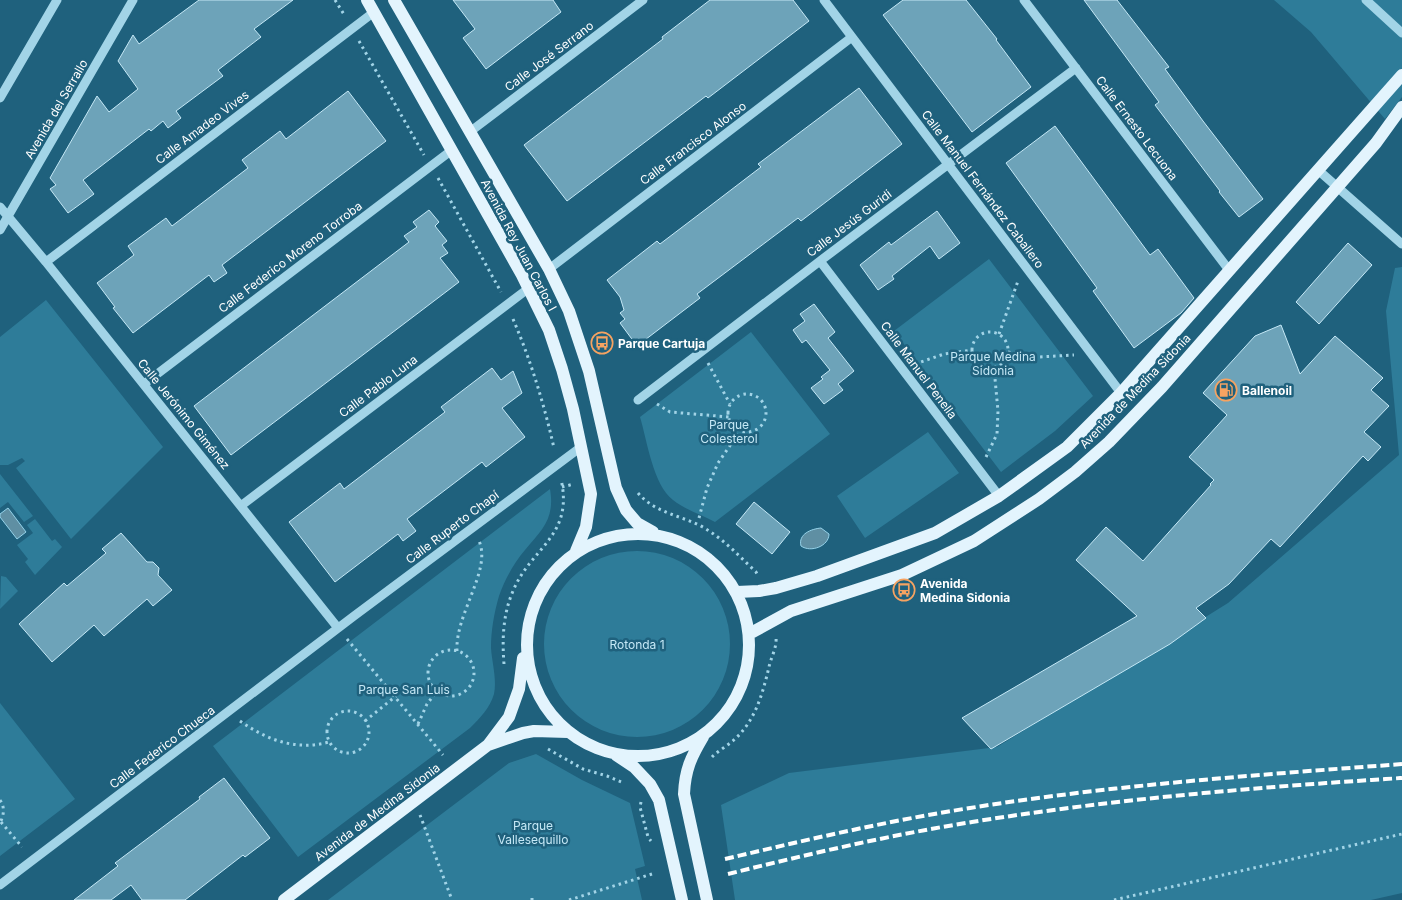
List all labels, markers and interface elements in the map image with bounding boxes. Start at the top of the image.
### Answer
street label: Calle José Serrano [502,18,596,94]
street label: Avenida del Serrallo [21,56,91,162]
street label: Calle Ernesto Lecuona [1093,73,1181,183]
street label: Calle Amadeo Vives [152,87,252,167]
street label: Calle Francisco Alonso [637,98,749,188]
street label: Calle Manuel Fernández Caballero [919,107,1047,271]
street label: Avenida Rey Juan Carlos I [478,176,560,314]
street label: Calle Jesús Guridi [804,186,895,260]
street label: Calle Federico Moreno Torroba [215,198,365,316]
street label: Calle Manuel Penella [878,318,960,422]
bus stop icon: Parque Cartuja [590,331,614,355]
street label: Avenida de Medina Sidonia [1076,331,1194,451]
place label: Parque Cartuja [618,336,705,351]
park label: Parque Medina Sidonia [950,349,1036,378]
street label: Calle Pablo Luna [336,352,420,420]
street label: Calle Jerónimo Giménez [135,356,233,472]
fuel station icon: Ballenoil [1214,378,1238,402]
place label: Ballenoil [1242,383,1292,398]
park label: Parque Colesterol [700,417,758,446]
street label: Calle Ruperto Chapí [402,487,502,567]
place label: Avenida Medina Sidonia [920,576,1010,605]
bus stop icon: Avenida Medina Sidonia [892,578,916,602]
park label: Rotonda 1 [609,637,665,652]
park label: Parque San Luis [358,682,450,697]
street label: Calle Federico Chueca [106,702,218,792]
street label: Avenida de Medina Sidonia [311,760,443,864]
park label: Parque Vallesequillo [498,818,568,847]

